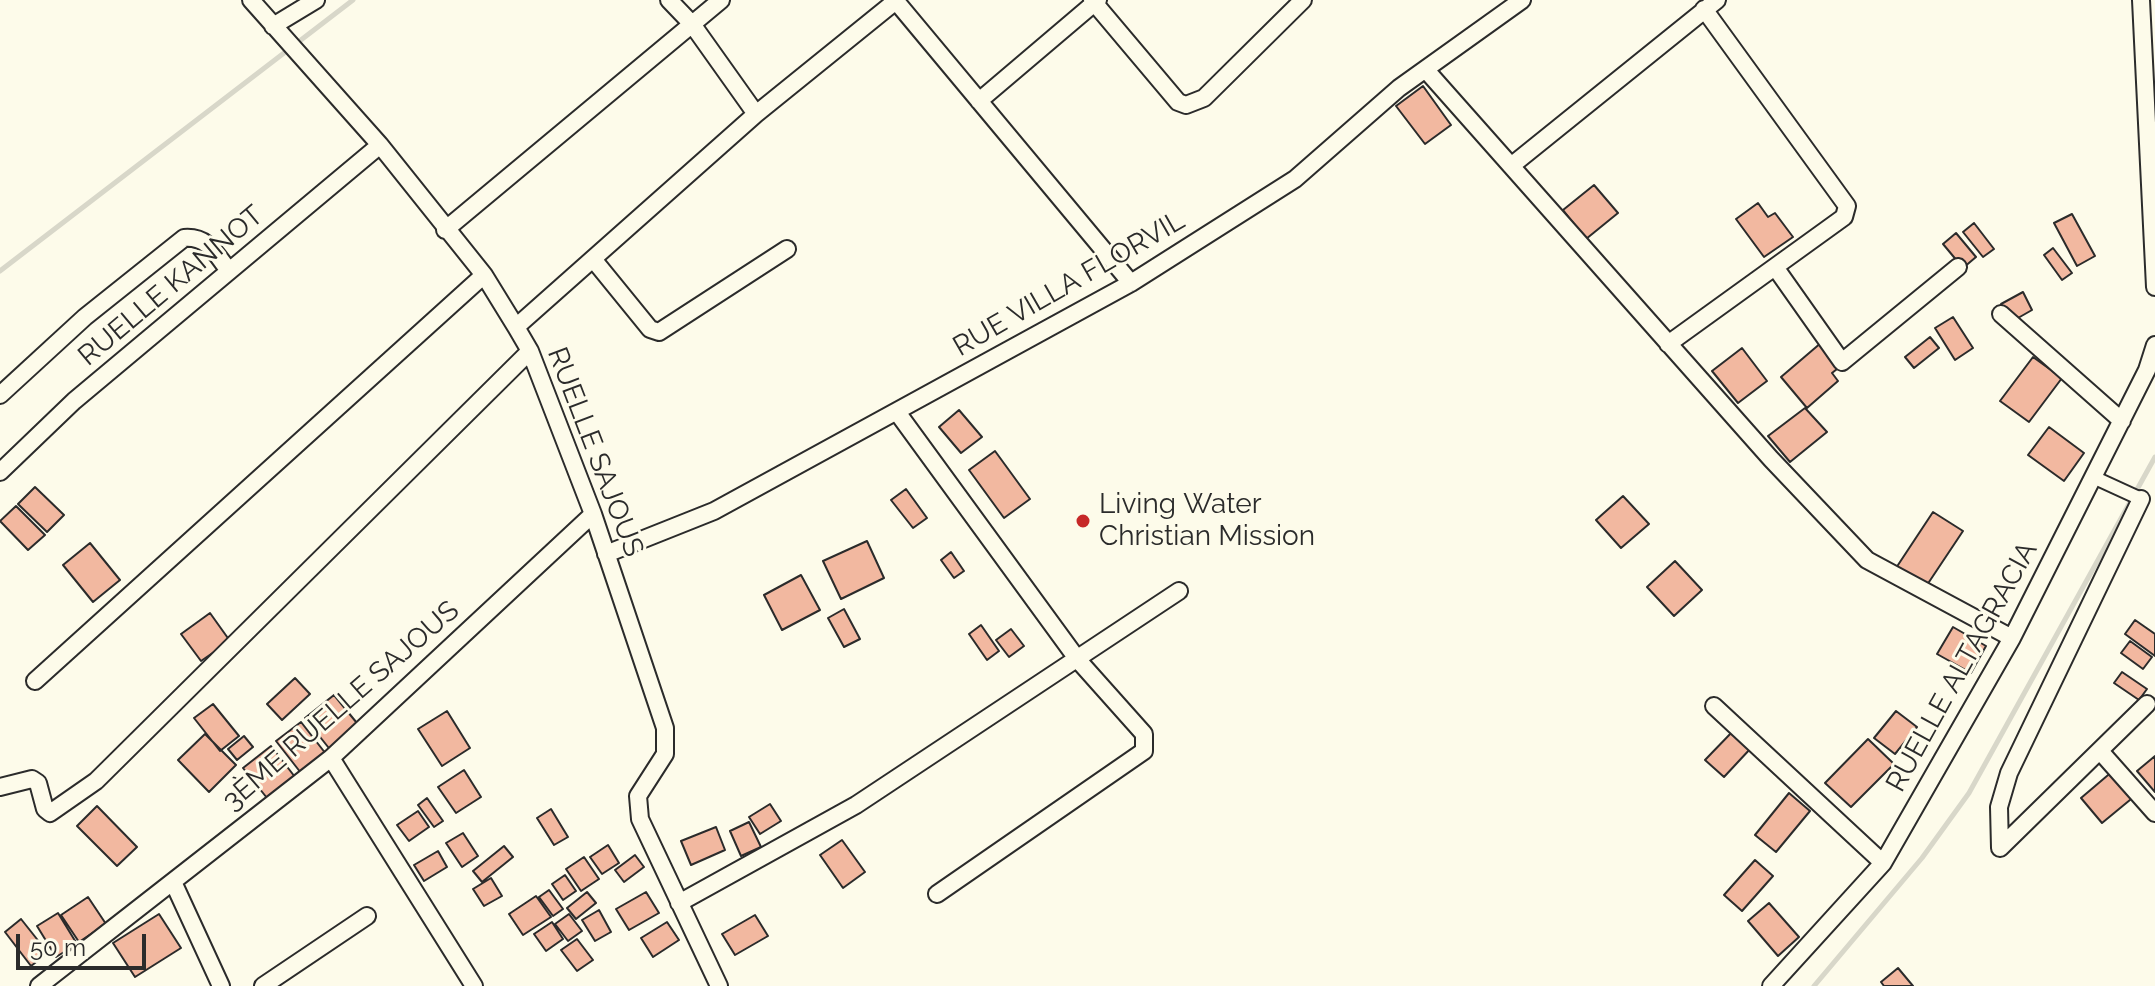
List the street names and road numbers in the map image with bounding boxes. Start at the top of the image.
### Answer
street label: RUELLE KANNOT [72,199,270,373]
street label: RUE VILLA FLORVIL [947,204,1191,364]
street label: RUELLE SAJOUS [540,343,650,561]
street label: RUELLE ALTAGRACIA [1879,536,2045,798]
street label: 3ÈME RUELLE SAJOUS [216,594,466,818]

